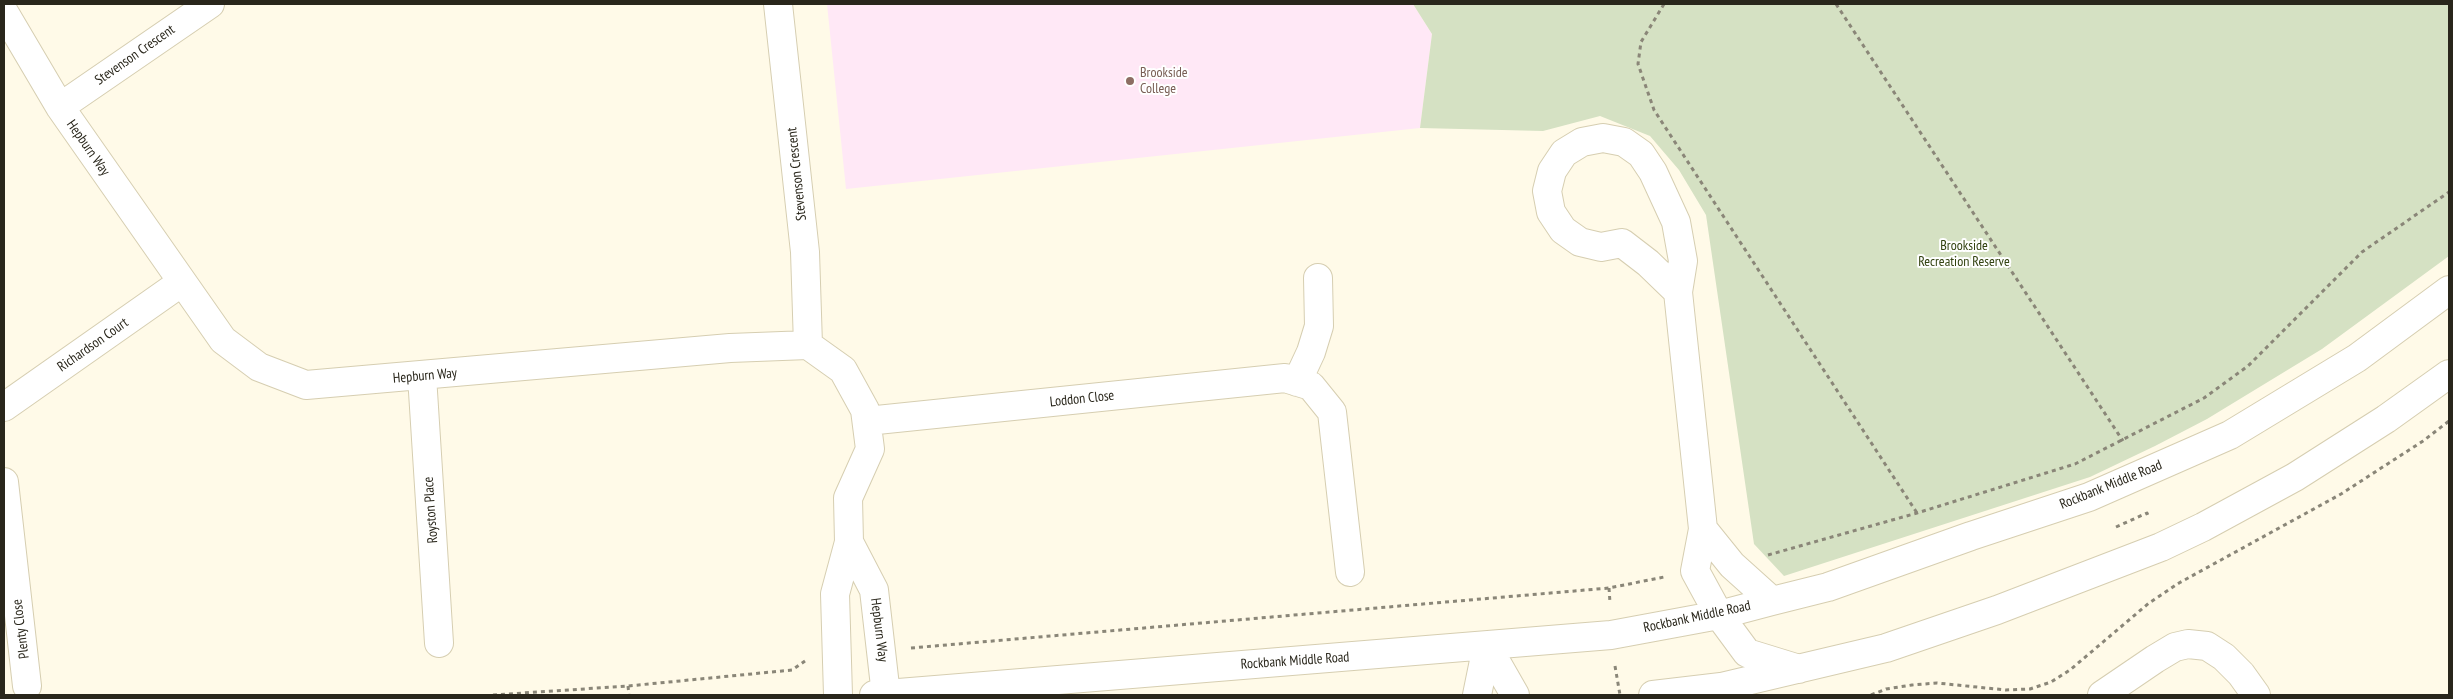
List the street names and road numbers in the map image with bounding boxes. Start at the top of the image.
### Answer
street label: Stevenson Crescent [92,21,178,89]
street label: Hepburn Way [63,117,113,179]
street label: Stevenson Crescent [784,127,810,221]
street label: Richardson Court [54,314,132,376]
street label: Hepburn Way [392,365,458,387]
street label: Loddon Close [1049,387,1115,411]
street label: Rockbank Middle Road [2057,457,2165,513]
street label: Royston Place [420,476,442,544]
street label: Hepburn Way [867,597,891,663]
street label: Rockbank Middle Road [1642,597,1752,637]
street label: Plenty Close [9,598,33,660]
street label: Rockbank Middle Road [1240,649,1350,673]

